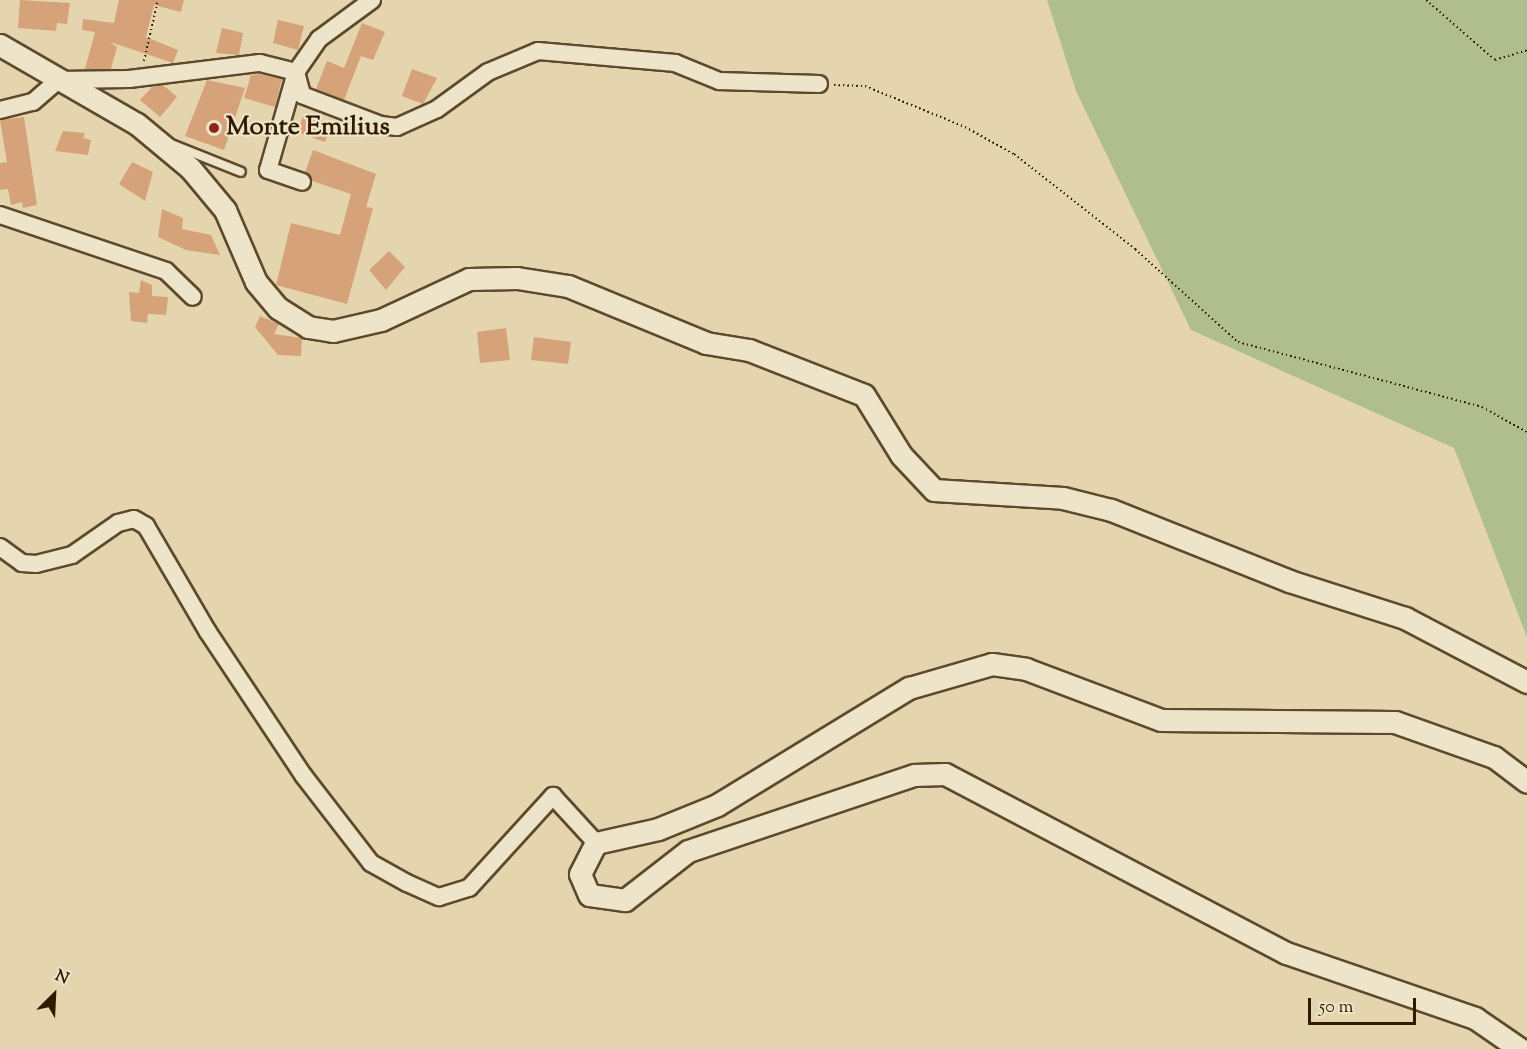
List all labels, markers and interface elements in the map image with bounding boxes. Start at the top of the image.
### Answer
place label: Monte Emilius [226,112,390,144]
marker: Monte Emilius [207,121,221,135]
north arrow [24,965,84,1025]
text: N [51,965,72,991]
scale bar [1311,986,1419,1024]
text: 50 m [1319,995,1353,1021]

